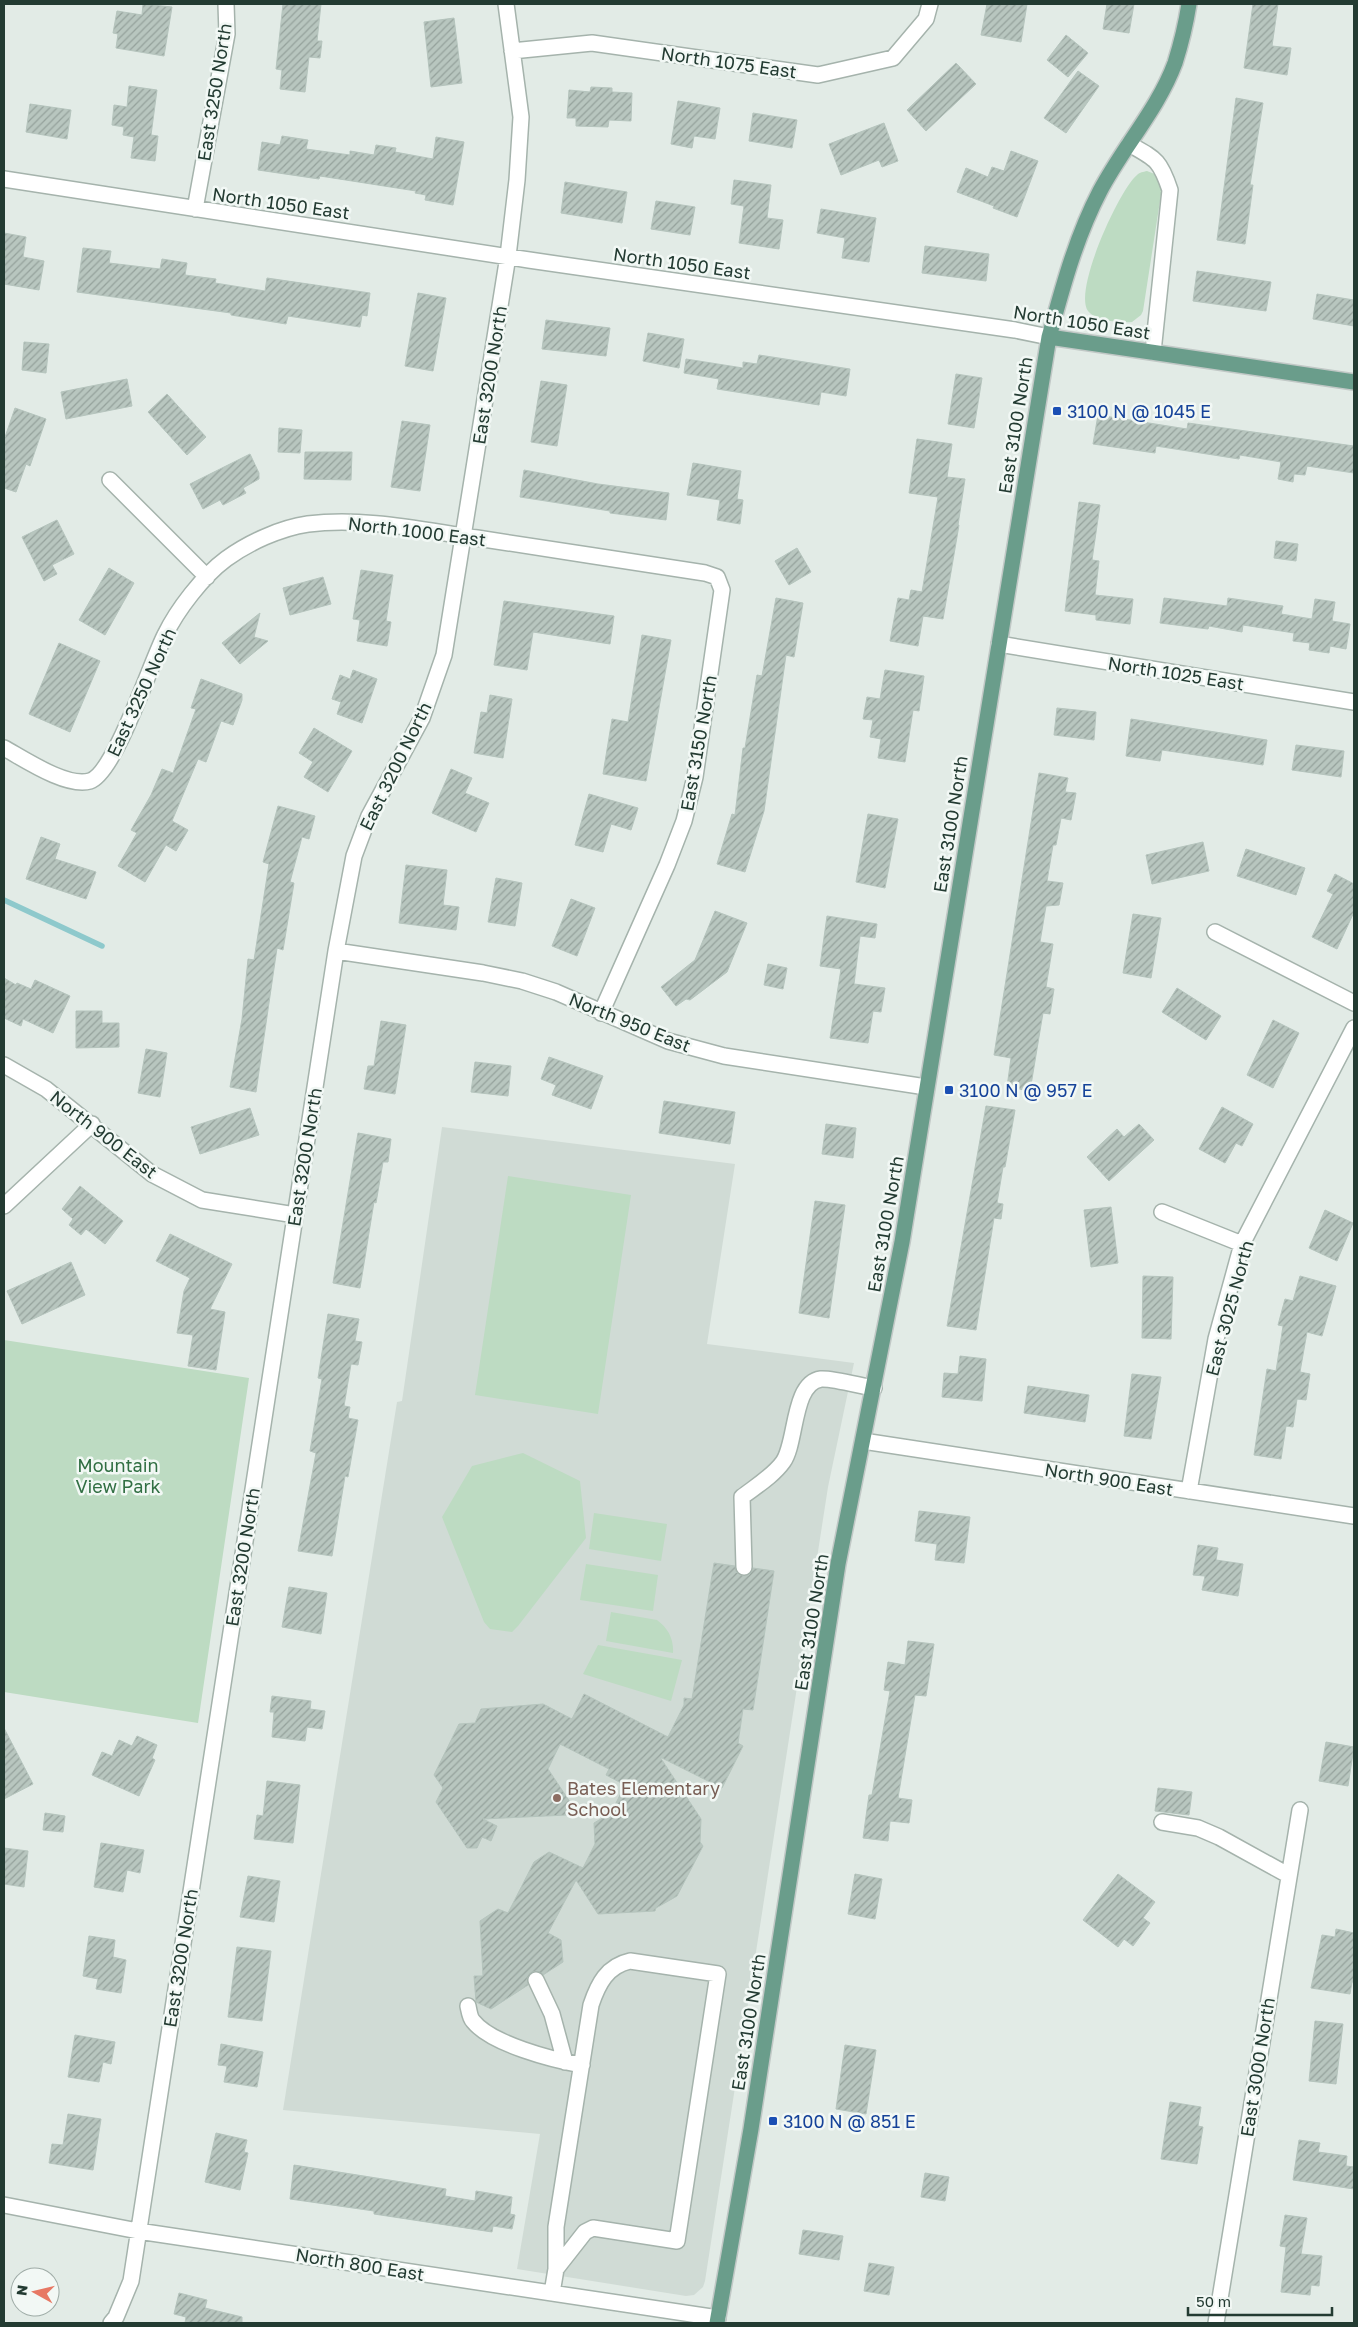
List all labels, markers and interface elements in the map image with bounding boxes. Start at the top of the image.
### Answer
street label: East 3250 North [192,21,236,163]
street label: North 1075 East [660,42,798,82]
street label: North 1050 East [211,182,351,224]
street label: North 1050 East [612,242,752,284]
street label: North 1050 East [1012,300,1152,344]
street label: East 3200 North [467,304,511,446]
street label: East 3100 North [993,355,1037,495]
place label: 3100 N @ 1045 E [1067,400,1211,422]
marker: 3100 N @ 1045 E [1051,405,1063,417]
street label: North 1000 East [347,512,487,550]
street label: East 3250 North [102,624,180,760]
street label: North 1025 East [1106,651,1246,695]
street label: East 3150 North [675,673,721,813]
street label: East 3200 North [354,698,436,834]
street label: East 3100 North [928,754,972,894]
street label: North 950 East [566,988,694,1056]
place label: 3100 N @ 957 E [959,1079,1092,1101]
marker: 3100 N @ 957 E [943,1084,955,1096]
street label: North 900 East [46,1085,162,1183]
street label: East 3200 North [282,1086,326,1228]
street label: East 3100 North [862,1154,908,1294]
street label: East 3025 North [1200,1238,1258,1378]
park label: Mountain View Park [75,1454,161,1497]
street label: North 900 East [1043,1458,1175,1500]
street label: East 3200 North [220,1486,264,1628]
street label: East 3100 North [789,1552,833,1692]
place label: Bates Elementary School [567,1777,720,1820]
marker: Bates Elementary School [551,1792,563,1804]
street label: East 3200 North [158,1887,202,2029]
street label: East 3100 North [726,1952,770,2092]
street label: East 3000 North [1235,1996,1279,2138]
place label: 3100 N @ 851 E [783,2110,916,2132]
marker: 3100 N @ 851 E [767,2115,779,2127]
street label: North 800 East [294,2243,426,2285]
north arrow [10,2267,60,2317]
text: N [12,2284,31,2297]
scale bar [1188,2284,1332,2316]
text: 50 m [1196,2292,1231,2310]

